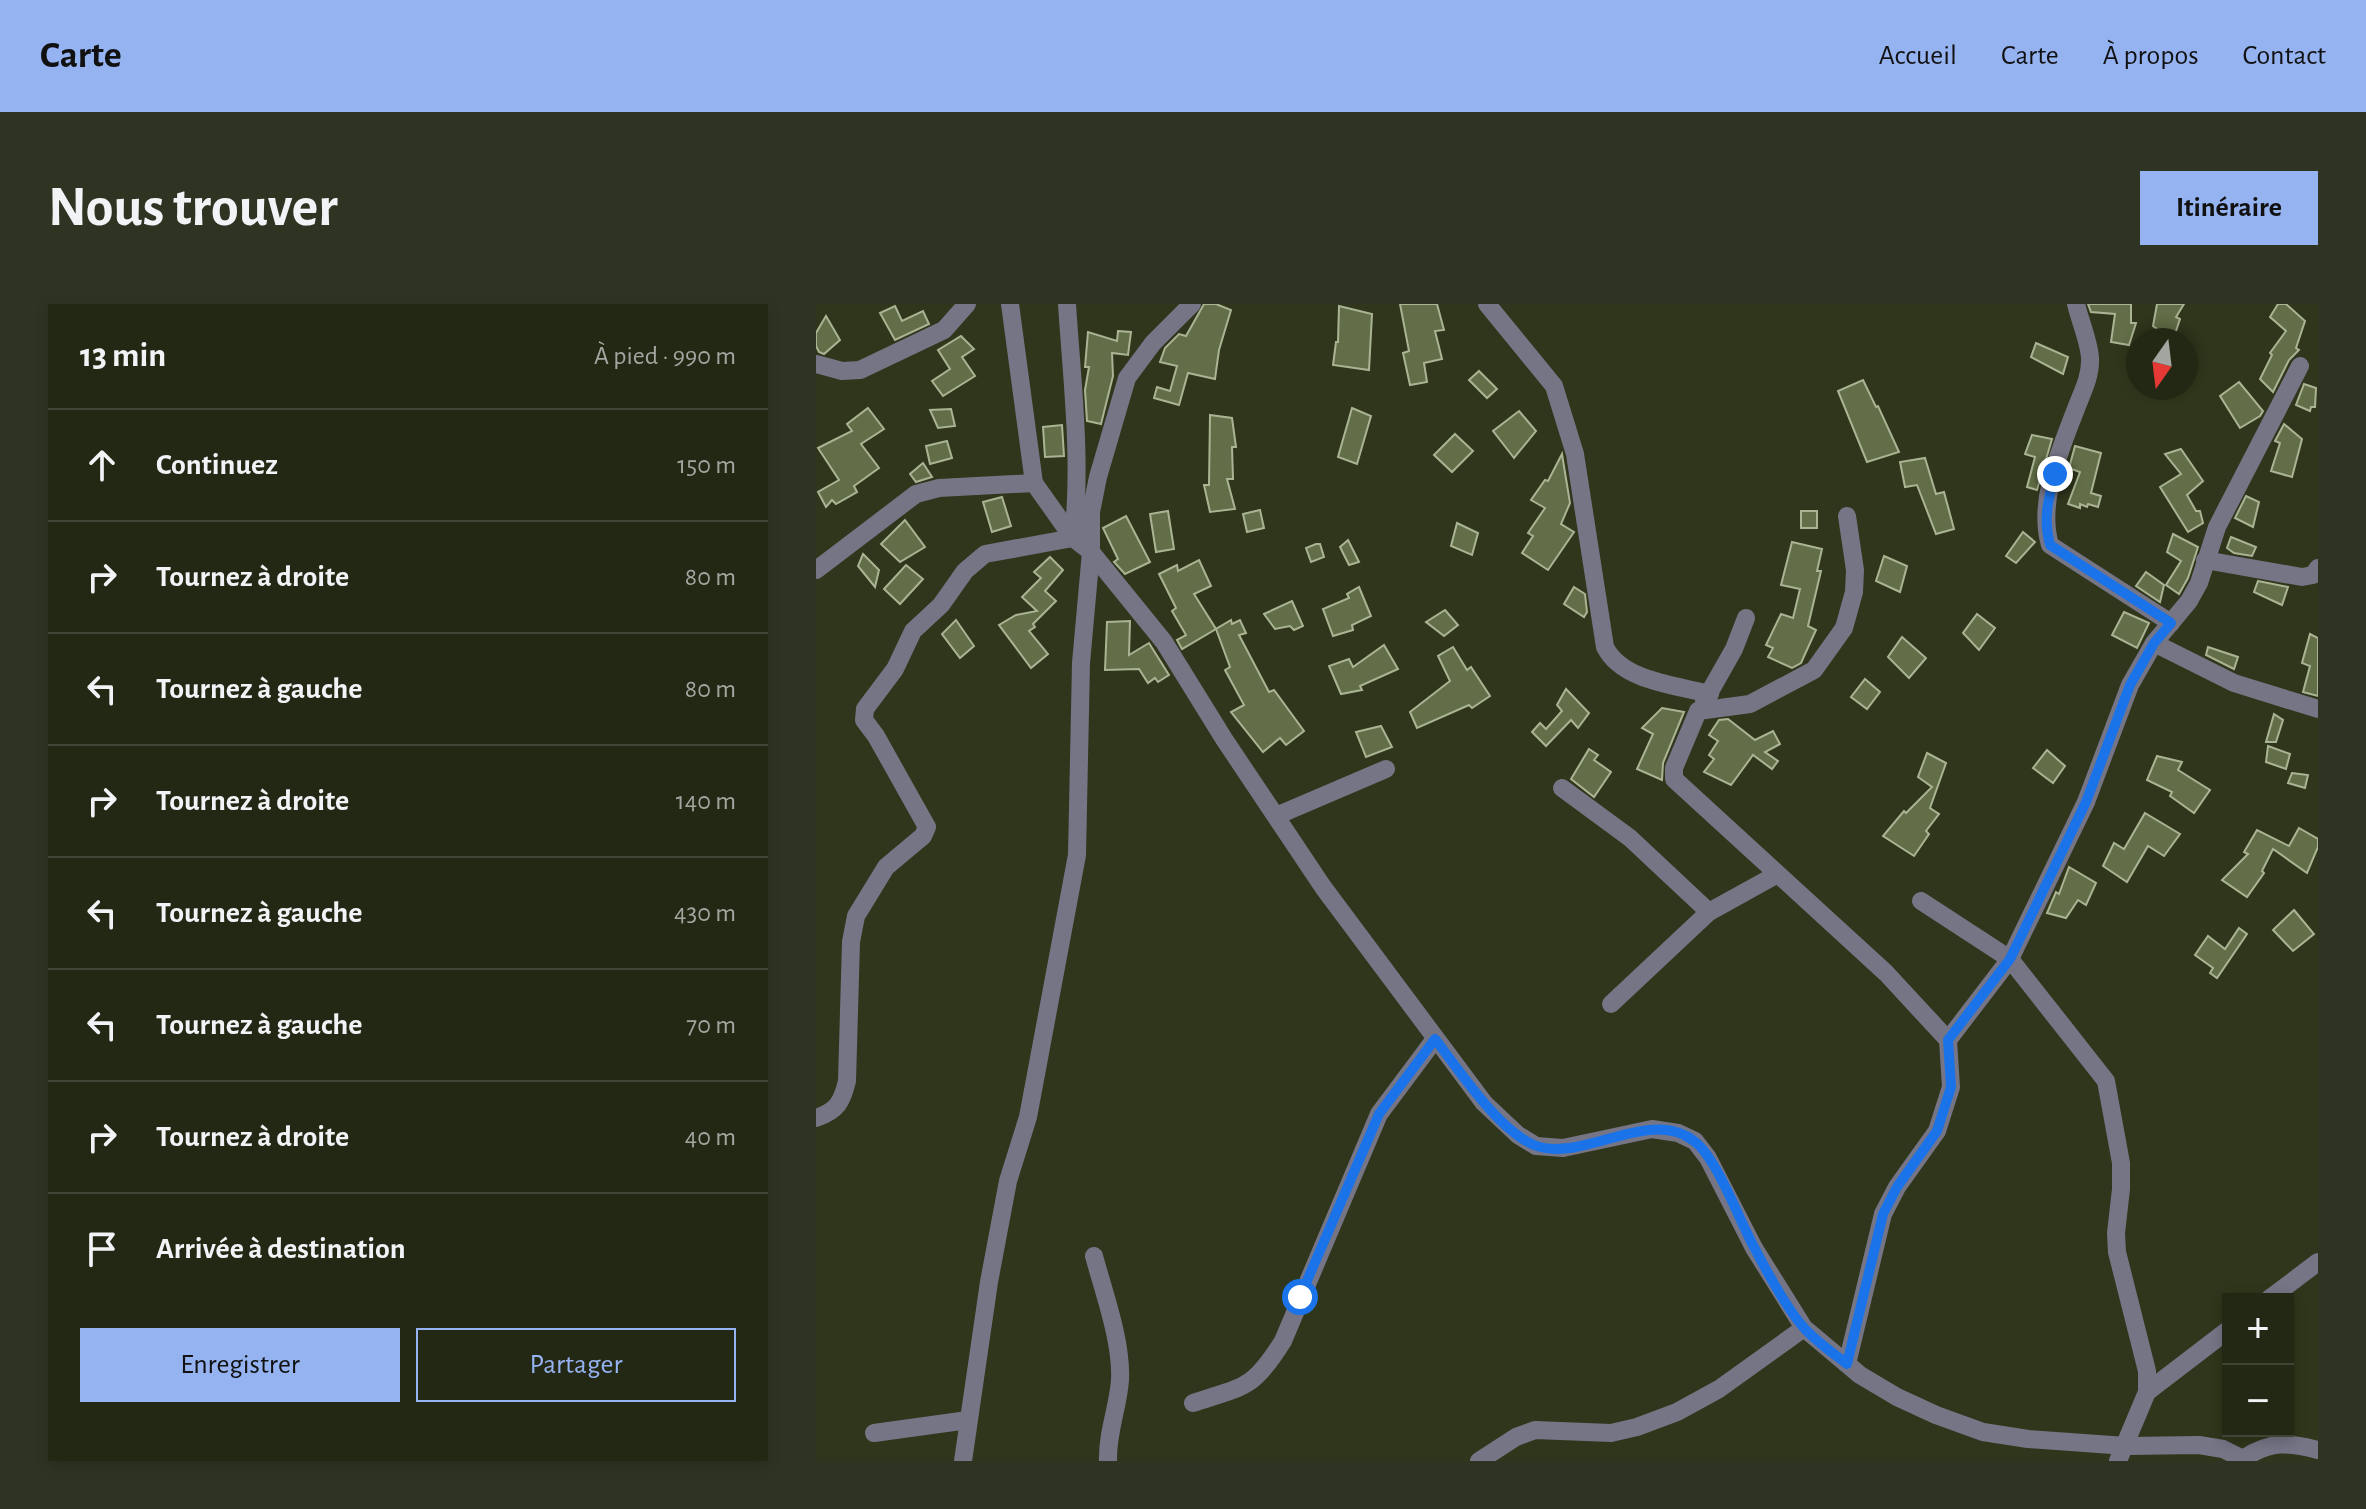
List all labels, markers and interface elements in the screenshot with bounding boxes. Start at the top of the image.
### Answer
text: Carte [40,37,122,75]
text: Accueil [1879,42,1957,70]
text: Carte [2001,42,2059,70]
text: À propos [2103,42,2199,70]
text: Contact [2243,42,2326,70]
button: Itinéraire [2140,171,2318,245]
text: Nous trouver [48,180,338,236]
north arrow [2126,328,2198,400]
text: 13 min [80,339,166,373]
text: À pied · 990 m [594,343,736,369]
icon: ahead [80,443,124,487]
text: Continuez [156,450,278,480]
text: 150 m [677,452,736,478]
route end [2037,456,2073,492]
icon: right [80,555,124,599]
text: Tournez à droite [156,562,349,592]
text: 80 m [685,564,736,590]
icon: left [80,667,124,711]
text: Tournez à gauche [156,674,363,704]
text: 80 m [685,676,736,702]
icon: right [80,779,124,823]
text: Tournez à droite [156,786,349,816]
text: 140 m [676,788,736,814]
icon: left [80,891,124,935]
text: Tournez à gauche [156,898,363,928]
text: 430 m [674,900,736,926]
icon: left [80,1003,124,1047]
text: Tournez à gauche [156,1010,363,1040]
text: 70 m [686,1012,736,1038]
icon: right [80,1115,124,1159]
text: Tournez à droite [156,1122,349,1152]
text: 40 m [685,1124,736,1150]
icon: arrive [80,1227,124,1271]
text: Arrivée à destination [156,1234,406,1264]
route start [1282,1279,1318,1315]
map controls [2222,1293,2294,1437]
button: + [2222,1293,2294,1365]
button: Enregistrer [80,1328,400,1402]
button: Partager [416,1328,736,1402]
button: − [2222,1365,2294,1437]

